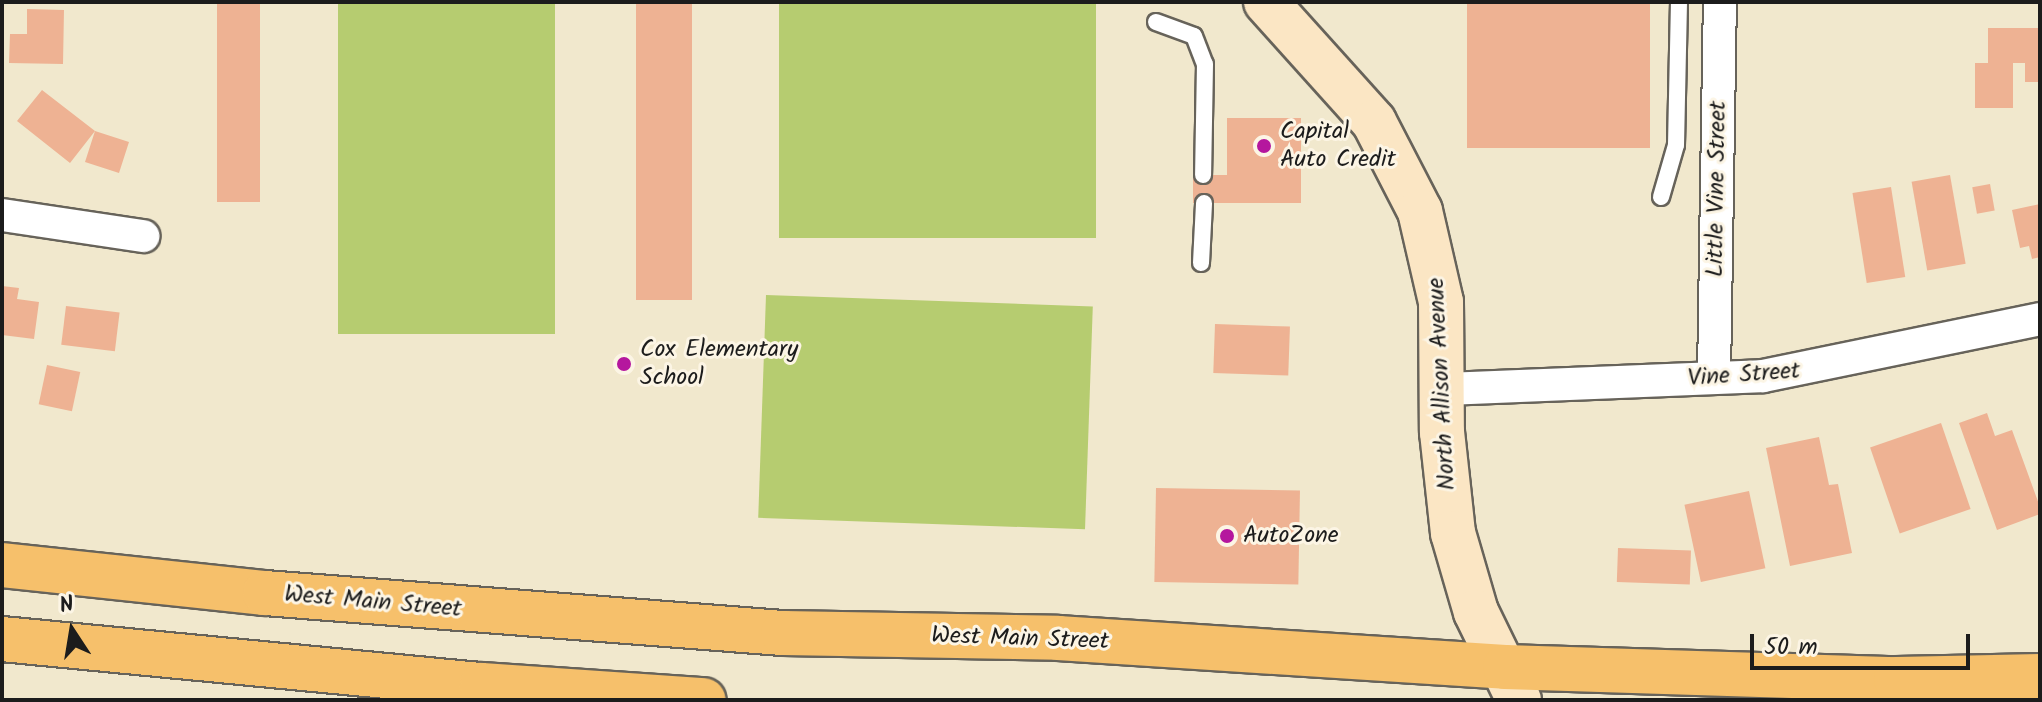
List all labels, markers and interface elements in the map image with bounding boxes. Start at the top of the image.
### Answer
street label: Little Vine Street [1701,101,1733,277]
place label: Capital Auto Credit [1280,118,1396,174]
marker: Capital Auto Credit [1255,137,1273,155]
street label: North Allison Avenue [1422,277,1462,491]
place label: Cox Elementary School [640,336,798,392]
marker: Cox Elementary School [615,355,633,373]
street label: Vine Street [1687,357,1801,393]
place label: AutoZone [1243,522,1339,550]
marker: AutoZone [1218,527,1236,545]
street label: West Main Street [283,580,463,624]
text: N [56,587,77,625]
north arrow [32,590,112,670]
scale bar [1754,618,1974,668]
street label: West Main Street [931,622,1109,656]
text: 50 m [1764,628,1818,667]

